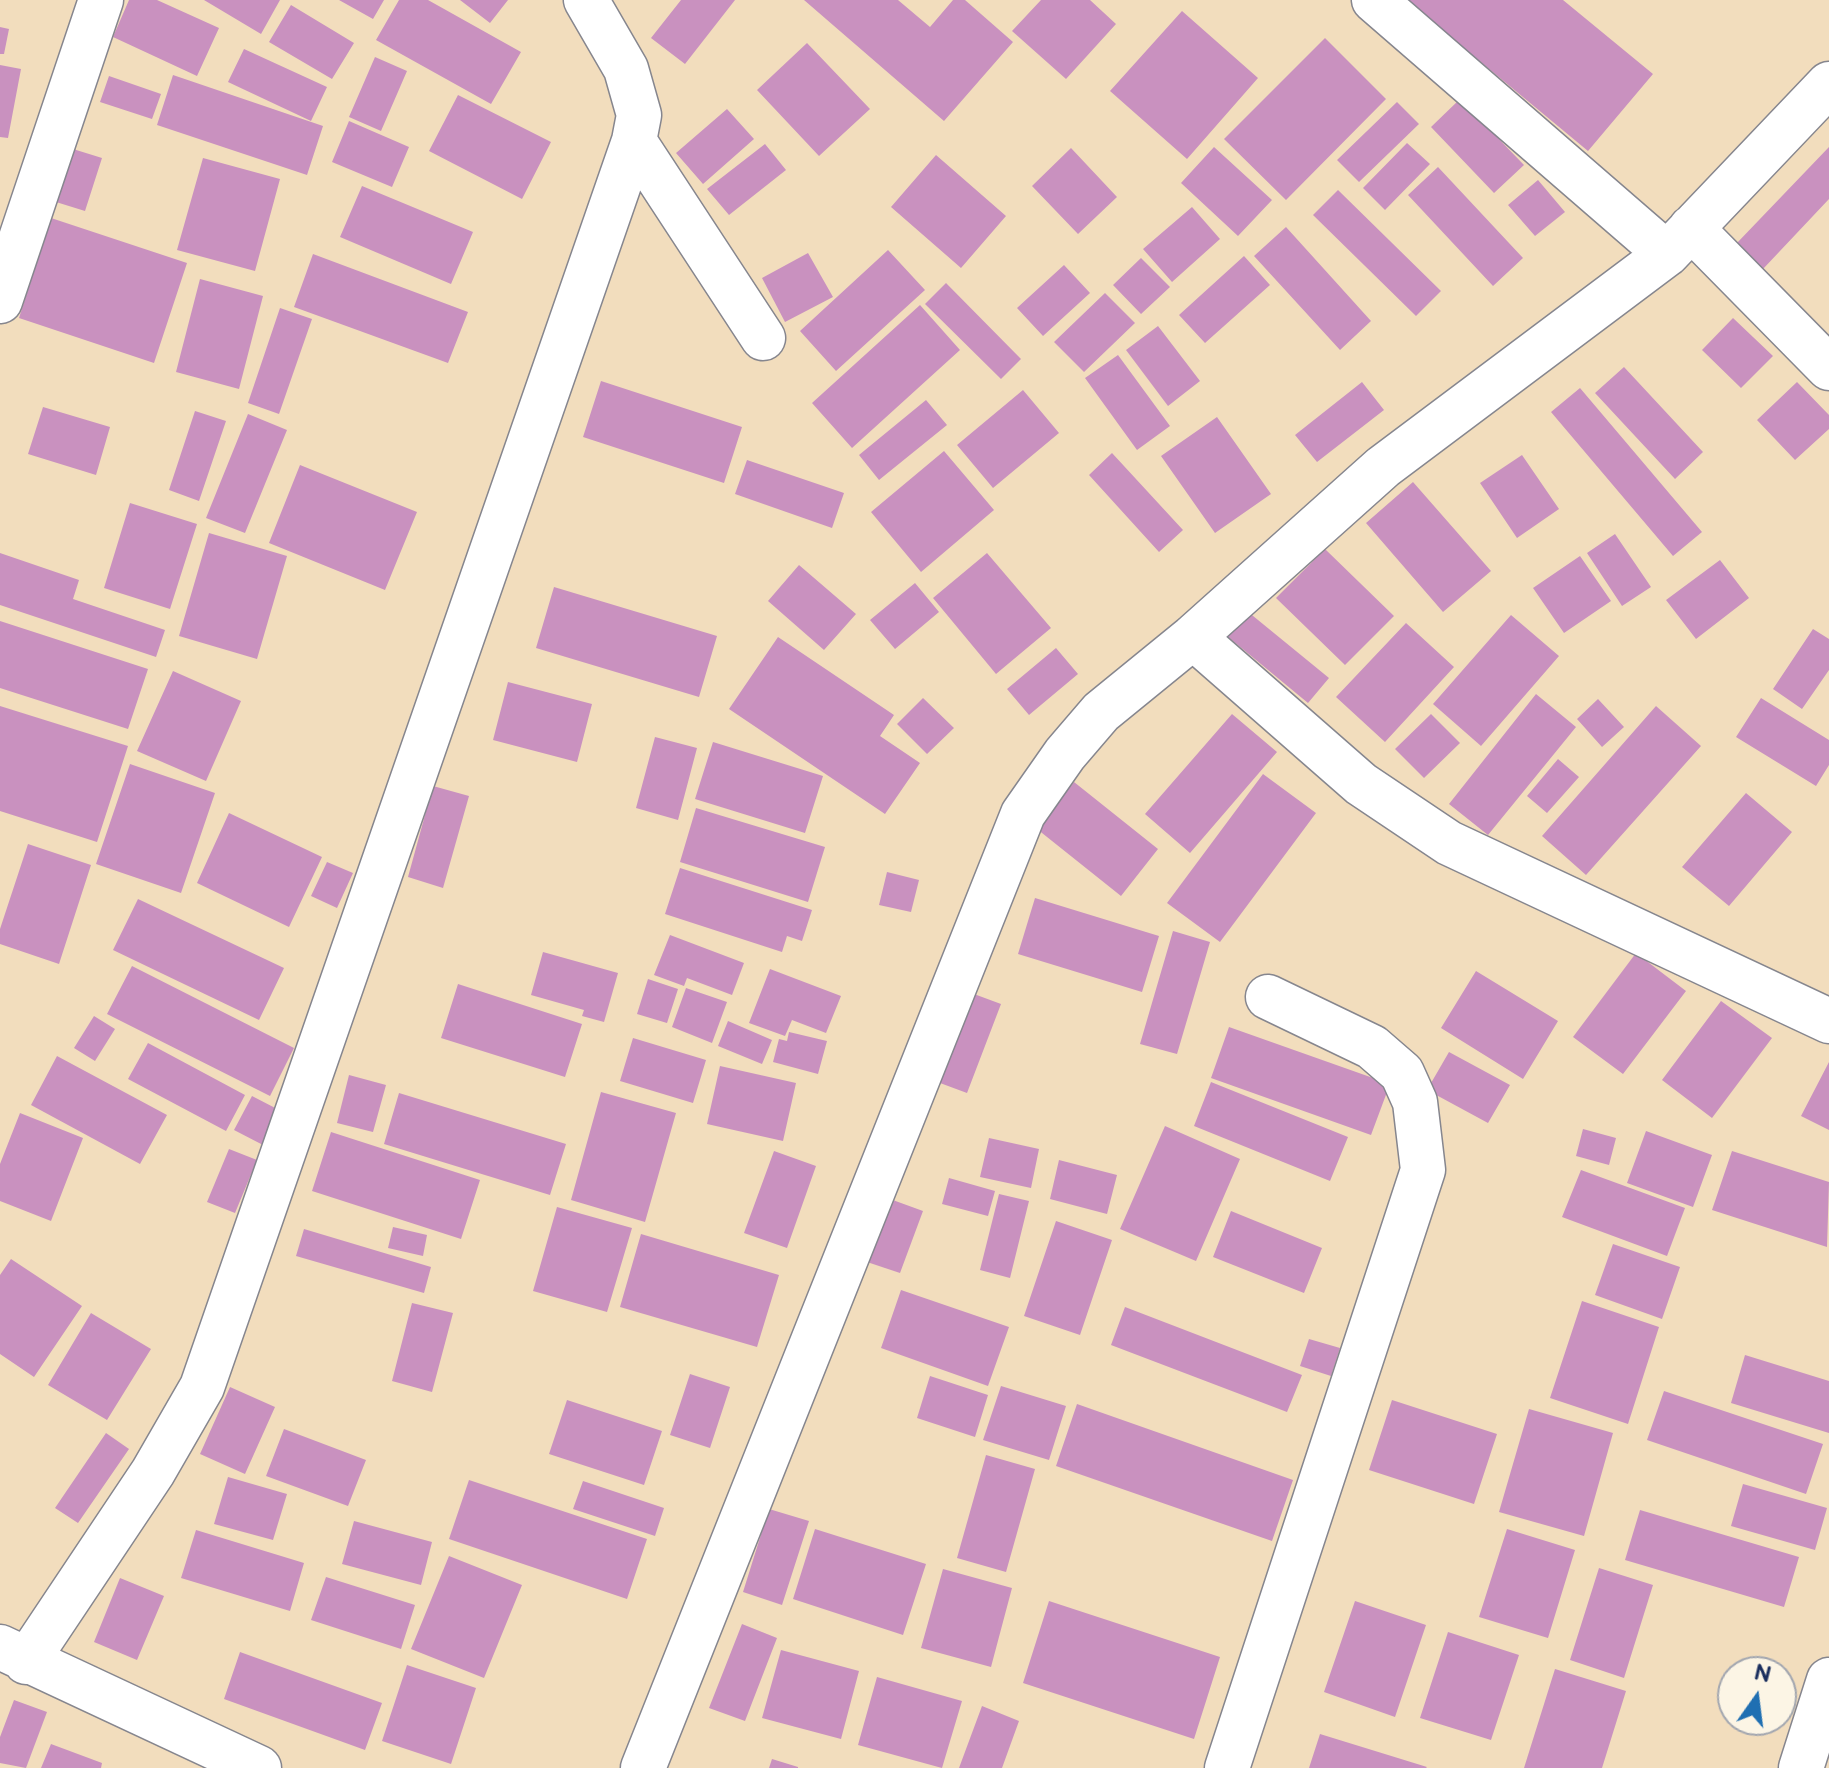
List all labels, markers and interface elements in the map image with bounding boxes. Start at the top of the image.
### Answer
north arrow [1717,1656,1797,1736]
text: N [1751,1659,1774,1689]

